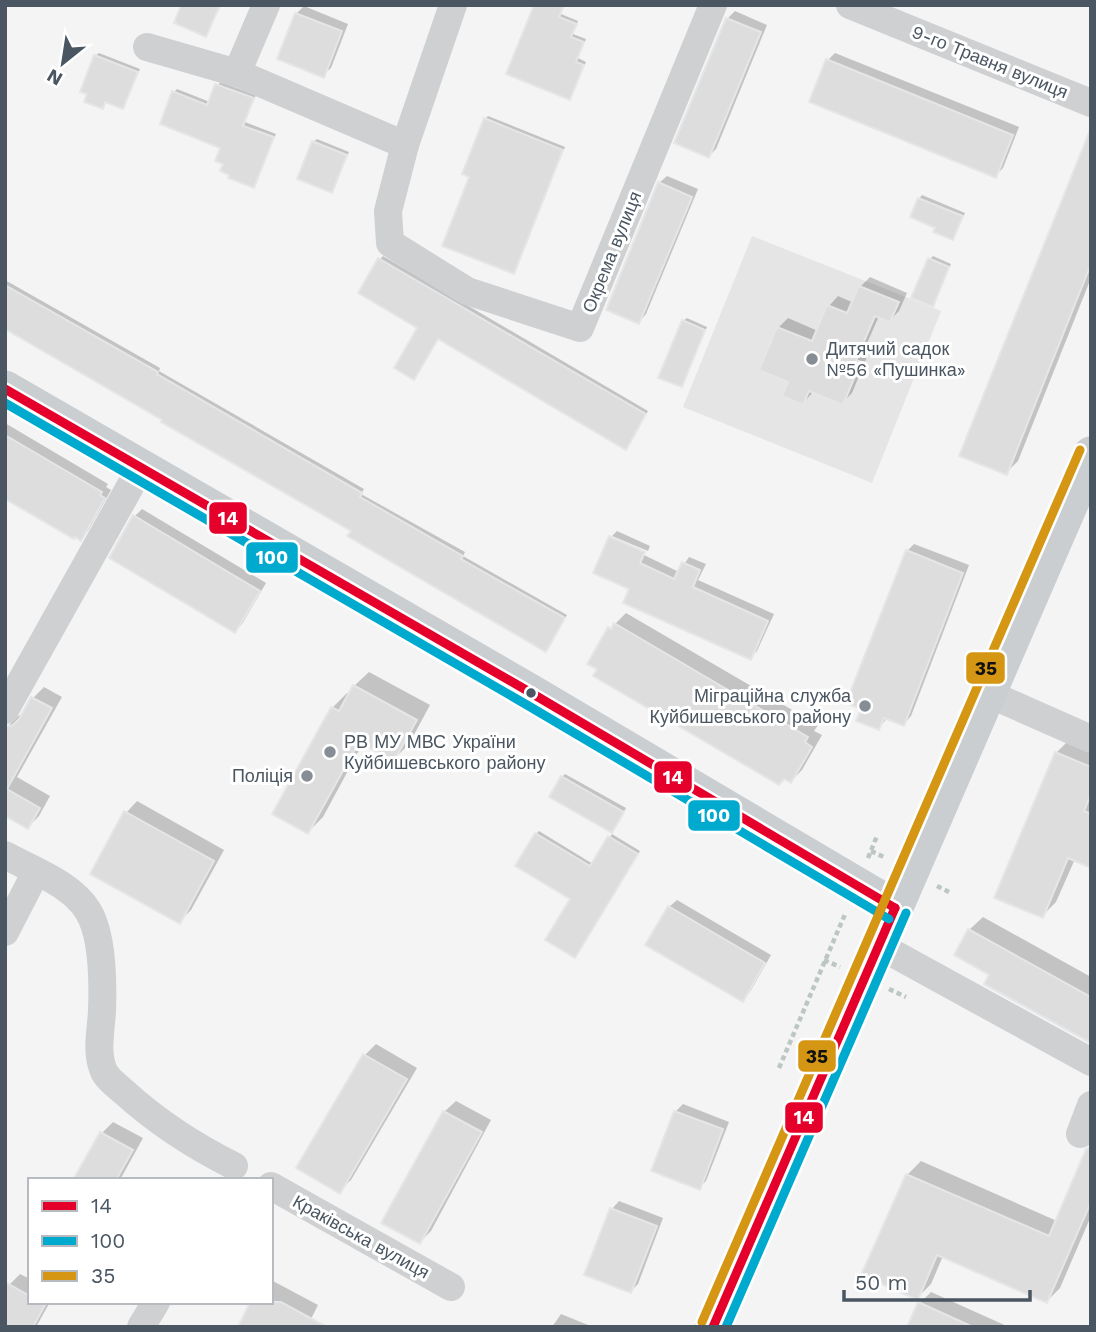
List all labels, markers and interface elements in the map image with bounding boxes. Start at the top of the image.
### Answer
street label: 9-го Травня вулиця [909,21,1071,102]
north arrow [28,28,98,98]
text: N [43,64,67,91]
street label: Окрема вулиця [578,188,645,315]
place label: Дитячий садок №56 «Пушинка» [826,338,966,380]
marker: Дитячий садок №56 «Пушинка» [804,351,820,367]
line badge: 14 [208,501,248,535]
text: 14 [218,507,238,530]
line badge: 100 [245,541,299,574]
text: 100 [256,546,288,569]
line badge: 35 [965,651,1006,685]
text: 35 [975,657,997,680]
place label: Міграційна служба Куйбишевського району [649,685,852,727]
unlabelled marker [524,686,538,700]
marker: Міграційна служба Куйбишевського району [857,698,873,714]
place label: РВ МУ МВС України Куйбишевського району [344,731,546,773]
marker: РВ МУ МВС України Куйбишевського району [322,744,338,760]
line badge: 14 [653,760,693,794]
place label: Поліція [232,765,293,786]
text: 14 [663,766,683,789]
marker: Поліція [299,768,315,784]
line badge: 100 [687,799,741,832]
text: 100 [698,804,730,827]
line badge: 35 [797,1039,837,1073]
text: 35 [806,1045,828,1068]
line badge: 14 [784,1101,824,1134]
text: 14 [794,1106,814,1129]
legend [28,1178,273,1304]
street label: Краківська вулиця [289,1190,433,1283]
text: 14 [91,1193,112,1218]
text: 100 [91,1228,125,1253]
scale bar [844,1258,1030,1302]
text: 35 [91,1263,115,1288]
text: 50 m [855,1270,907,1295]

